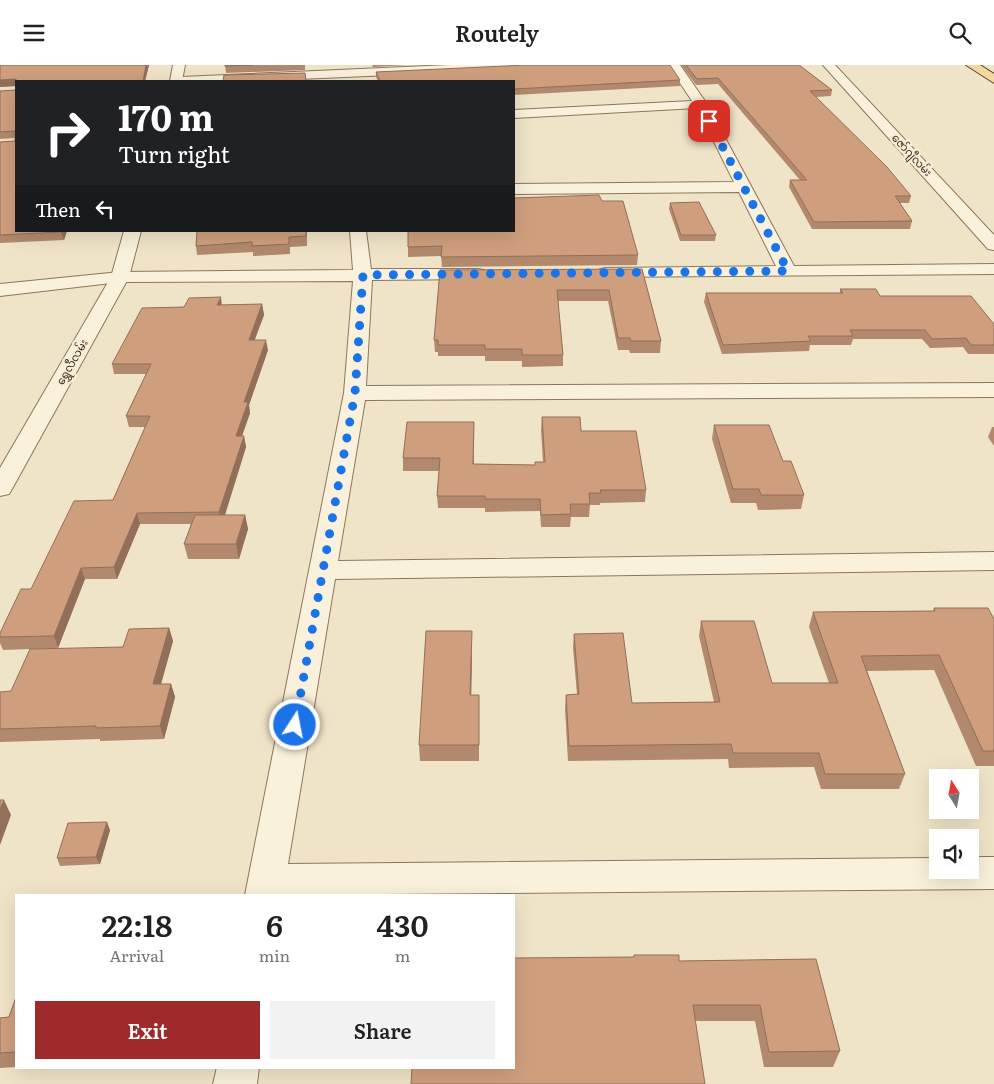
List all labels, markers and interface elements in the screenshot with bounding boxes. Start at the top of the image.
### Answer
text: Routely [455,16,539,49]
icon: menu [20,19,48,47]
icon: search [946,19,974,47]
text: 170 m [118,90,214,142]
icon: right [35,100,100,165]
pin [688,100,730,142]
icon: arrive [695,107,723,135]
street label: ဇော်ဂျီလမ်း [887,129,937,181]
text: Turn right [118,137,230,170]
text: Then [35,195,81,223]
icon: left [91,195,119,223]
street label: ရွှေလီလမ်း [52,336,92,388]
position arrow [268,698,320,750]
north arrow [929,769,979,819]
map controls [929,769,979,879]
button: sound [929,829,979,879]
text: 22:18 [101,902,172,946]
text: 6 [266,902,283,946]
text: 430 [377,902,429,946]
text: Arrival [110,943,164,967]
text: min [259,943,290,967]
text: m [395,943,410,967]
button: Exit [35,1001,260,1059]
button: Share [270,1001,495,1059]

